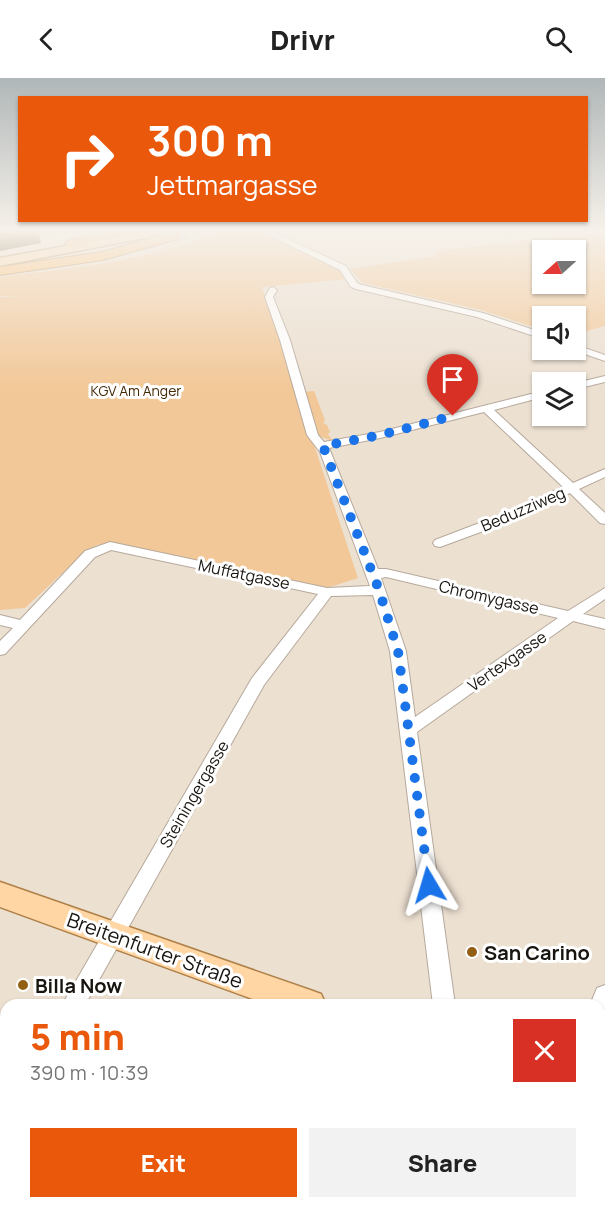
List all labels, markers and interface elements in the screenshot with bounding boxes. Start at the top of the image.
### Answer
text: Drivr [270,21,335,58]
icon: back [30,23,63,56]
icon: search [542,23,575,56]
text: 300 m [147,111,273,169]
icon: right [48,120,126,198]
text: Jettmargasse [147,166,318,203]
north arrow [532,240,586,294]
map controls [532,240,586,426]
button: sound [532,306,586,360]
pin [427,354,478,416]
icon: arrive [436,363,469,396]
button: layers [532,372,586,426]
park label: KGV Am Anger [91,381,181,400]
street label: Beduzziweg [477,481,569,537]
street label: Muffatgasse [196,554,292,594]
street label: Chromygasse [437,575,541,619]
street label: Vertexgasse [463,626,551,696]
street label: Steiningergasse [154,736,234,852]
position arrow [397,853,461,917]
street label: Breitenfurter Straße [63,906,247,994]
place label: San Carino [484,939,590,966]
marker: San Carino [465,945,479,959]
place label: Billa Now [35,972,122,999]
marker: Billa Now [16,978,30,992]
text: 5 min [30,1012,125,1061]
button: close [513,1019,576,1082]
text: 390 m · 10:39 [30,1059,149,1086]
button: Exit [30,1128,297,1197]
button: Share [309,1128,576,1197]

